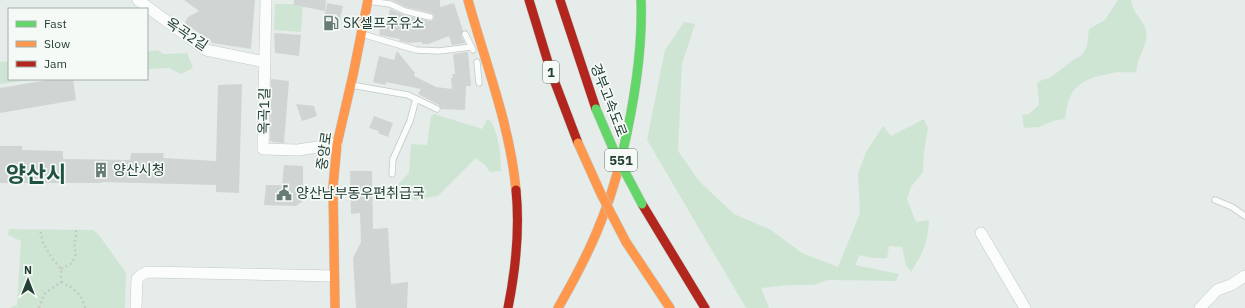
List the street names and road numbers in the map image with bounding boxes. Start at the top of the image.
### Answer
street label: 옥곡2길 [162,13,212,55]
road number: 1 [543,61,559,83]
street label: 경부고속도로 [587,61,631,139]
street label: 옥곡1길 [255,87,273,135]
street label: 중앙로 [312,130,336,171]
road number: 551 [605,149,637,171]

